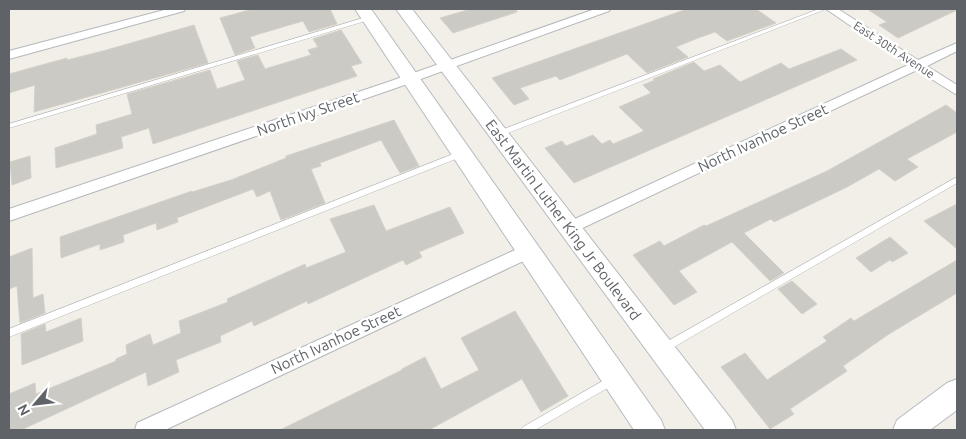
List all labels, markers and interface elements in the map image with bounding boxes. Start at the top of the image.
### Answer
street label: East 30th Avenue [851,19,937,81]
street label: North Ivy Street [254,88,361,139]
street label: North Ivanhoe Street [695,100,831,175]
street label: East Martin Luther King Jr Boulevard [482,116,644,323]
street label: North Ivanhoe Street [268,302,404,377]
north arrow [10,379,60,429]
text: N [14,402,33,418]

